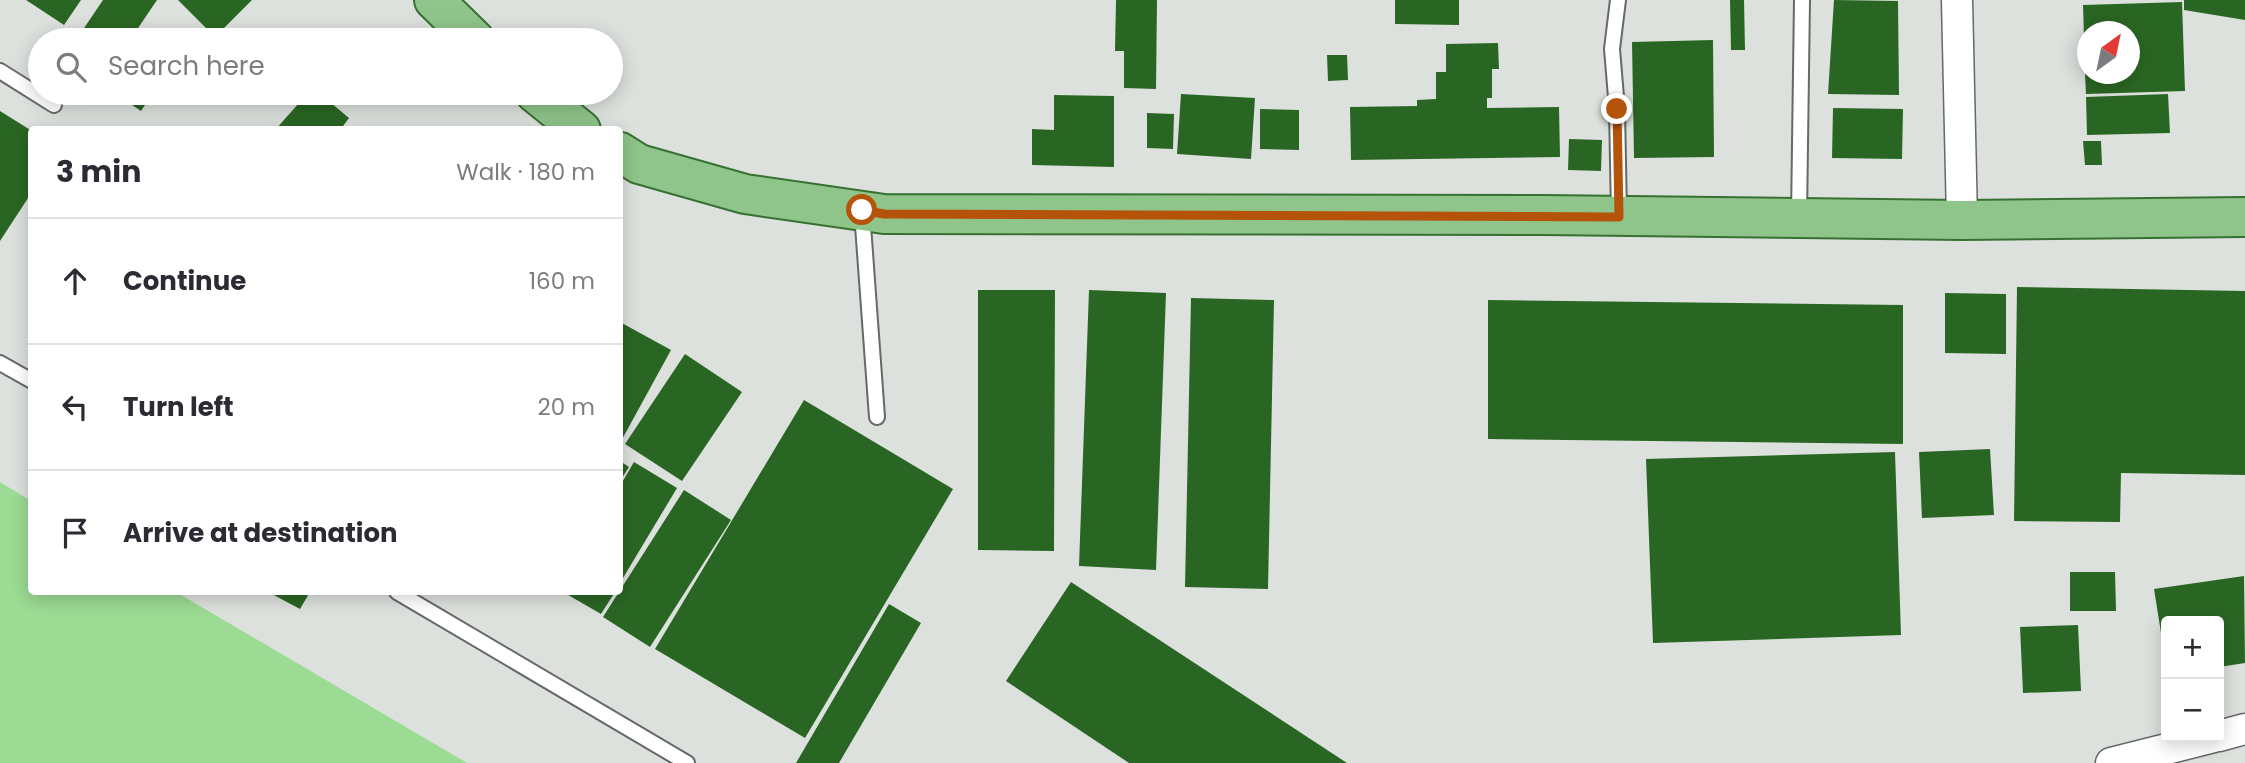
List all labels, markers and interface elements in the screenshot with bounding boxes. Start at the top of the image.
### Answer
north arrow [2077,21,2140,84]
search box [28,28,623,105]
icon: search [52,48,90,86]
text: Search here [108,48,265,84]
route end [1601,93,1632,124]
text: 3 min [56,150,141,193]
text: Walk · 180 m [456,156,595,188]
route start [846,194,877,225]
icon: ahead [56,262,94,300]
text: Continue [123,263,246,299]
text: 160 m [529,265,595,297]
icon: left [56,388,94,426]
text: Turn left [123,389,234,425]
text: 20 m [537,391,595,423]
icon: arrive [56,514,94,552]
text: Arrive at destination [123,515,398,551]
map controls [2161,616,2224,742]
button: + [2161,616,2224,679]
button: − [2161,679,2224,742]

